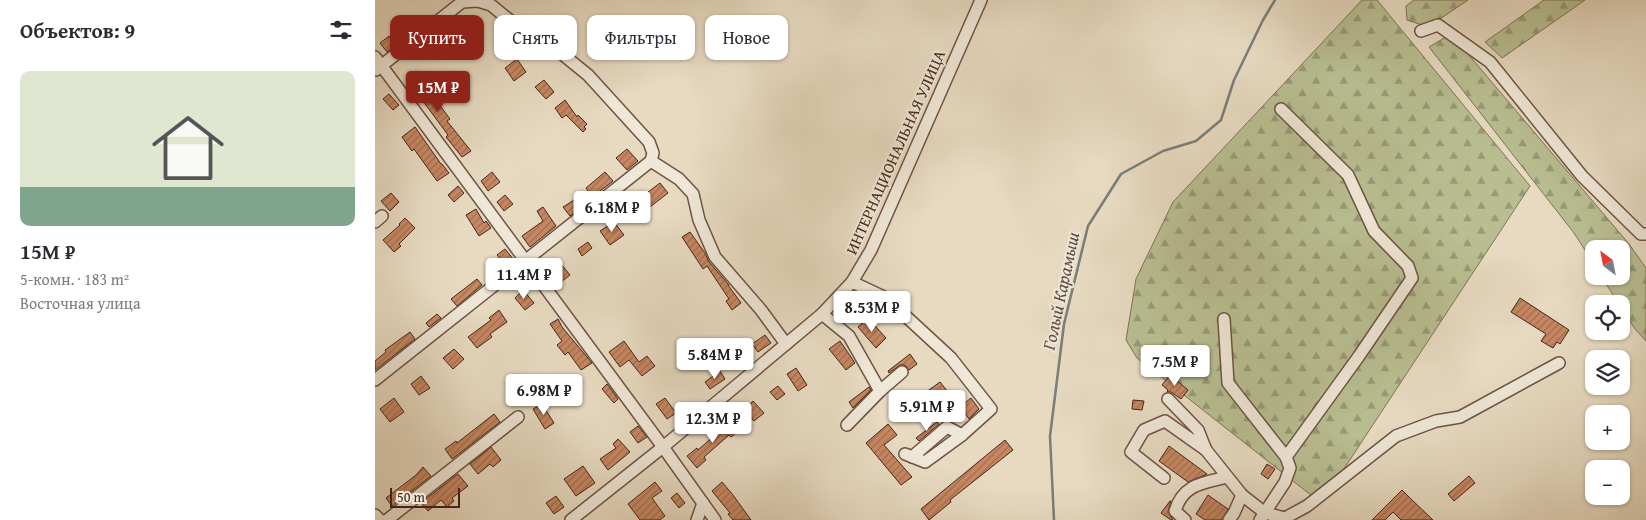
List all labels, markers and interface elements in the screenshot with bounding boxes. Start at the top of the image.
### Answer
text: Объектов: 9 [20,15,135,46]
chip: Купить [390,15,484,60]
chip: Снять [494,15,577,60]
chip: Фильтры [587,15,695,60]
chip: Новое [705,15,788,60]
icon: filters [327,16,355,44]
street label: ИНТЕРНАЦИОНАЛЬНАЯ УЛИЦА [839,46,951,258]
pin: 15M ₽ [403,70,473,113]
text: 15M ₽ [417,75,459,99]
icon: home [143,103,233,193]
pin: 6.18M ₽ [566,190,658,233]
text: 6.18M ₽ [585,195,639,219]
water label: Голый Карамыш [1035,229,1086,353]
text: 15M ₽ [20,236,75,267]
north arrow [1585,240,1630,285]
map controls [1585,240,1630,505]
pin: 11.4M ₽ [478,258,570,300]
text: 11.4M ₽ [497,262,551,286]
text: 5-комн. · 183 m² [20,267,129,291]
pin: 8.53M ₽ [826,290,918,333]
text: Восточная улица [20,291,141,315]
text: 8.53M ₽ [845,295,899,319]
button: locate [1585,295,1630,340]
pin: 5.84M ₽ [669,338,761,380]
text: 5.84M ₽ [688,342,742,366]
pin: 7.5M ₽ [1134,344,1216,387]
text: 7.5M ₽ [1152,349,1198,373]
button: layers [1585,350,1630,395]
pin: 6.98M ₽ [498,374,590,416]
text: 6.98M ₽ [517,378,571,402]
pin: 5.91M ₽ [881,390,973,432]
text: 5.91M ₽ [900,394,954,418]
pin: 12.3M ₽ [667,402,759,444]
button: + [1585,405,1630,450]
text: 12.3M ₽ [686,406,740,430]
button: − [1585,460,1630,505]
scale bar [390,485,460,508]
text: 50 m [397,487,425,507]

